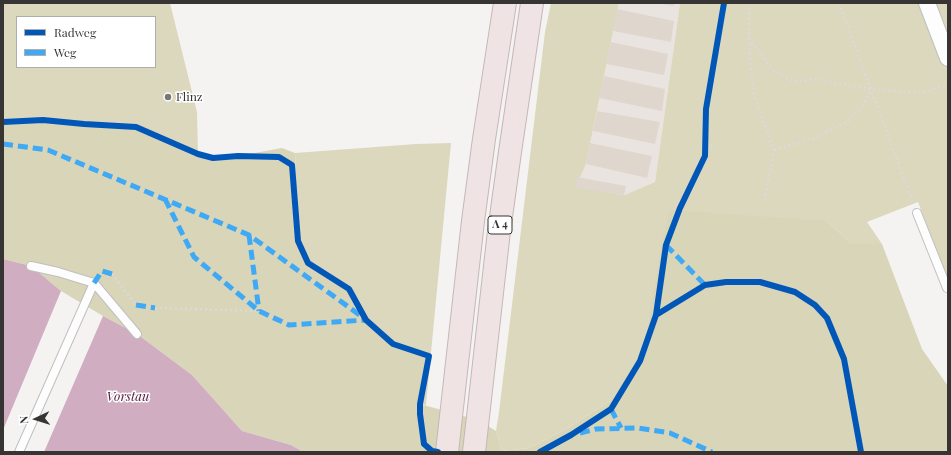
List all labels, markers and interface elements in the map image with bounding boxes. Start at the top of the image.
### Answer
legend [16,16,156,68]
text: Radweg [54,24,96,40]
text: Weg [54,44,76,60]
place label: Flinz [176,90,203,104]
marker: Flinz [163,92,173,102]
road number: A 4 [488,216,512,234]
water label: Vorstau [107,389,149,405]
north arrow [16,399,56,439]
text: N [16,415,31,424]

